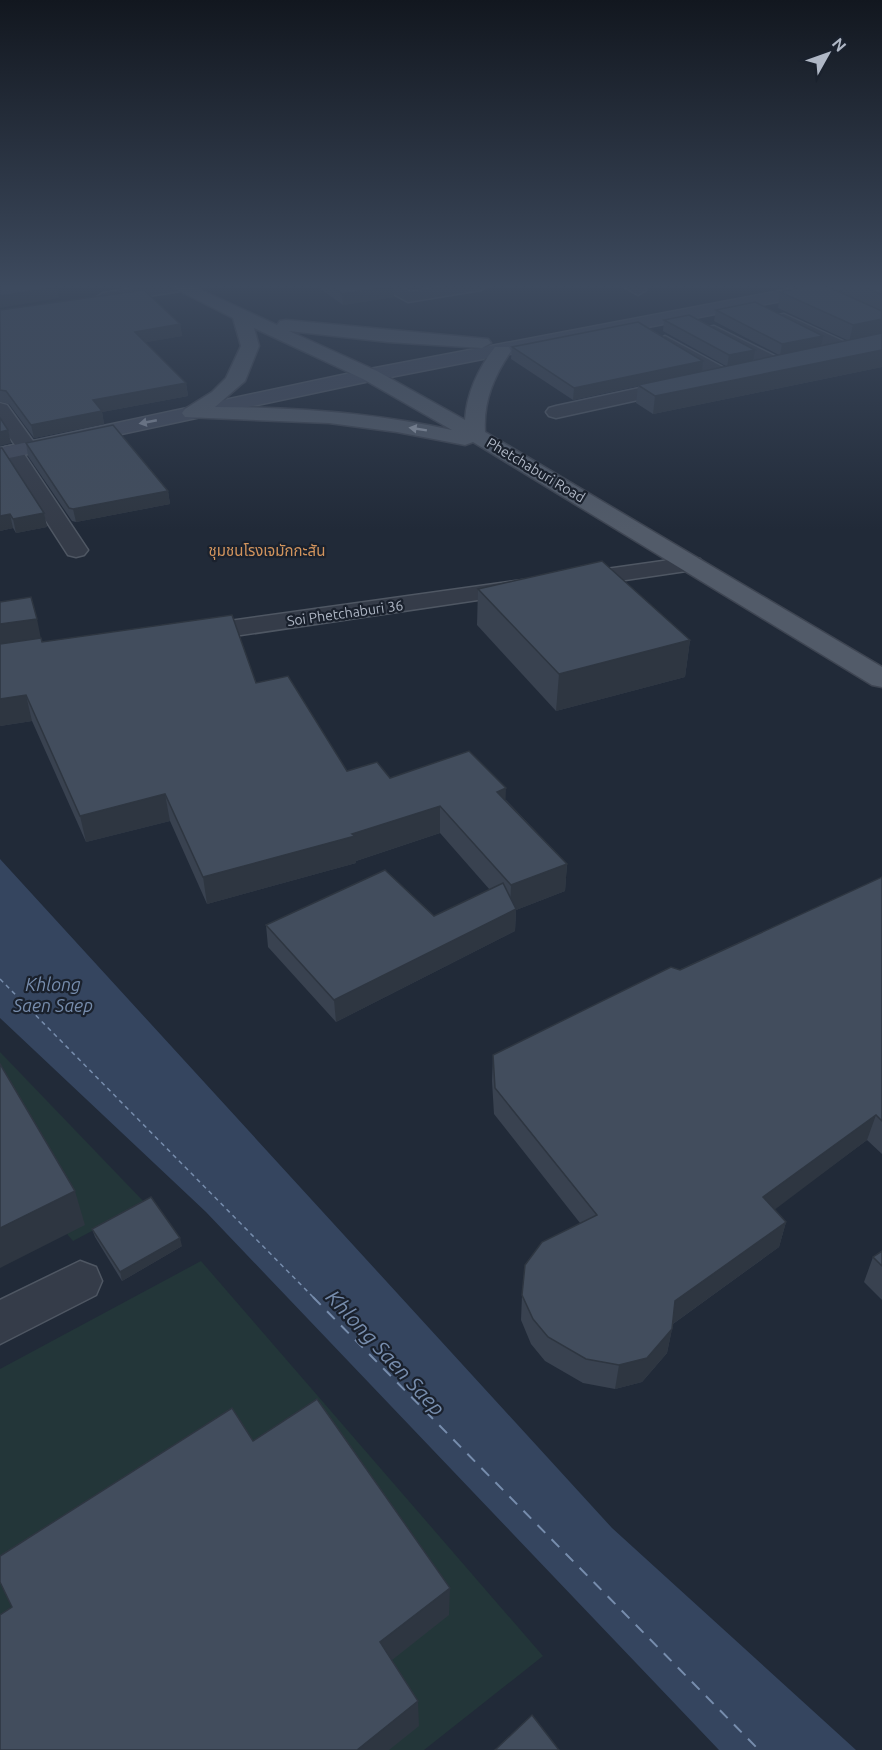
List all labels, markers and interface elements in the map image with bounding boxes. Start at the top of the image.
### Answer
north arrow [798,24,858,84]
text: N [829,34,850,55]
one-way arrow [139,418,158,427]
one-way arrow [408,425,427,434]
street label: Phetchaburi Road [484,434,588,506]
district label: ชุมชนโรงเจมักกะสัน [209,542,325,560]
street label: Soi Phetchaburi 36 [286,597,404,629]
water label: Khlong Saen Saep [12,974,93,1015]
water label: Khlong Saen Saep [322,1285,450,1420]

